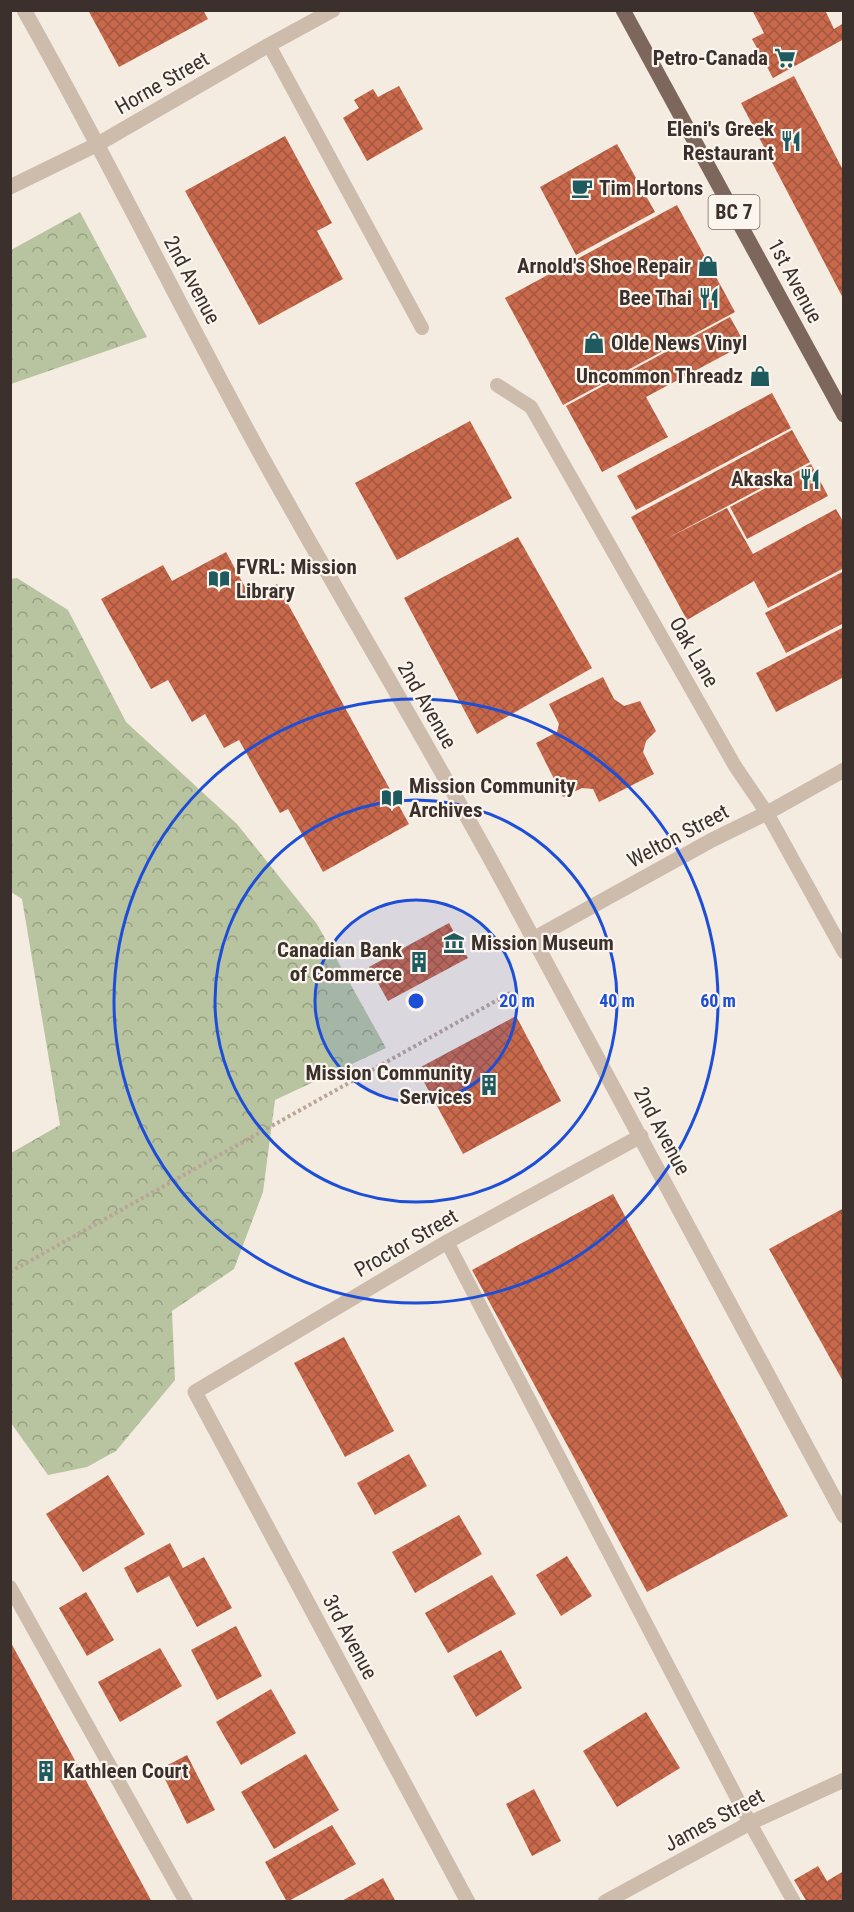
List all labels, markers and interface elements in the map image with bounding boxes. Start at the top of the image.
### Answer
place label: Petro-Canada [653,46,768,70]
supermarket icon: Petro-Canada [773,46,797,70]
street label: Horne Street [111,47,213,119]
place label: Eleni's Greek Restaurant [667,117,775,165]
restaurant icon: Eleni's Greek Restaurant [779,129,803,153]
cafe icon: Tim Hortons [570,176,594,200]
place label: Tim Hortons [599,176,703,200]
road number: BC 7 [708,195,760,229]
street label: 2nd Avenue [159,232,225,328]
street label: 1st Avenue [763,235,827,327]
place label: Arnold's Shoe Repair [517,254,691,278]
shop icon: Arnold's Shoe Repair [696,254,720,278]
place label: Bee Thai [619,286,692,310]
restaurant icon: Bee Thai [697,286,721,310]
shop icon: Olde News Vinyl [582,331,606,355]
place label: Olde News Vinyl [611,331,747,355]
place label: Uncommon Threadz [576,364,743,388]
shop icon: Uncommon Threadz [748,364,772,388]
place label: Akaska [731,467,793,491]
restaurant icon: Akaska [798,467,822,491]
place label: FVRL: Mission Library [236,555,357,603]
library icon: FVRL: Mission Library [207,567,231,591]
street label: Oak Lane [664,613,724,691]
street label: 2nd Avenue [393,657,462,753]
place label: Mission Community Archives [409,774,576,822]
library icon: Mission Community Archives [380,786,404,810]
street label: Welton Street [623,799,733,873]
museum icon: Mission Museum [442,931,466,955]
place label: Mission Museum [471,931,614,955]
place label: Canadian Bank of Commerce [277,938,403,986]
building icon: Canadian Bank of Commerce [407,950,431,974]
text: 20 m [499,990,535,1011]
text: 40 m [599,990,635,1011]
text: 60 m [700,990,736,1011]
centre of rings [406,991,426,1011]
place label: Mission Community Services [305,1061,473,1109]
building icon: Mission Community Services [477,1073,501,1097]
street label: 2nd Avenue [629,1083,695,1179]
street label: Proctor Street [350,1204,462,1282]
street label: 3rd Avenue [318,1591,382,1684]
building icon: Kathleen Court [34,1759,58,1783]
place label: Kathleen Court [63,1759,189,1783]
street label: James Street [660,1784,768,1856]

